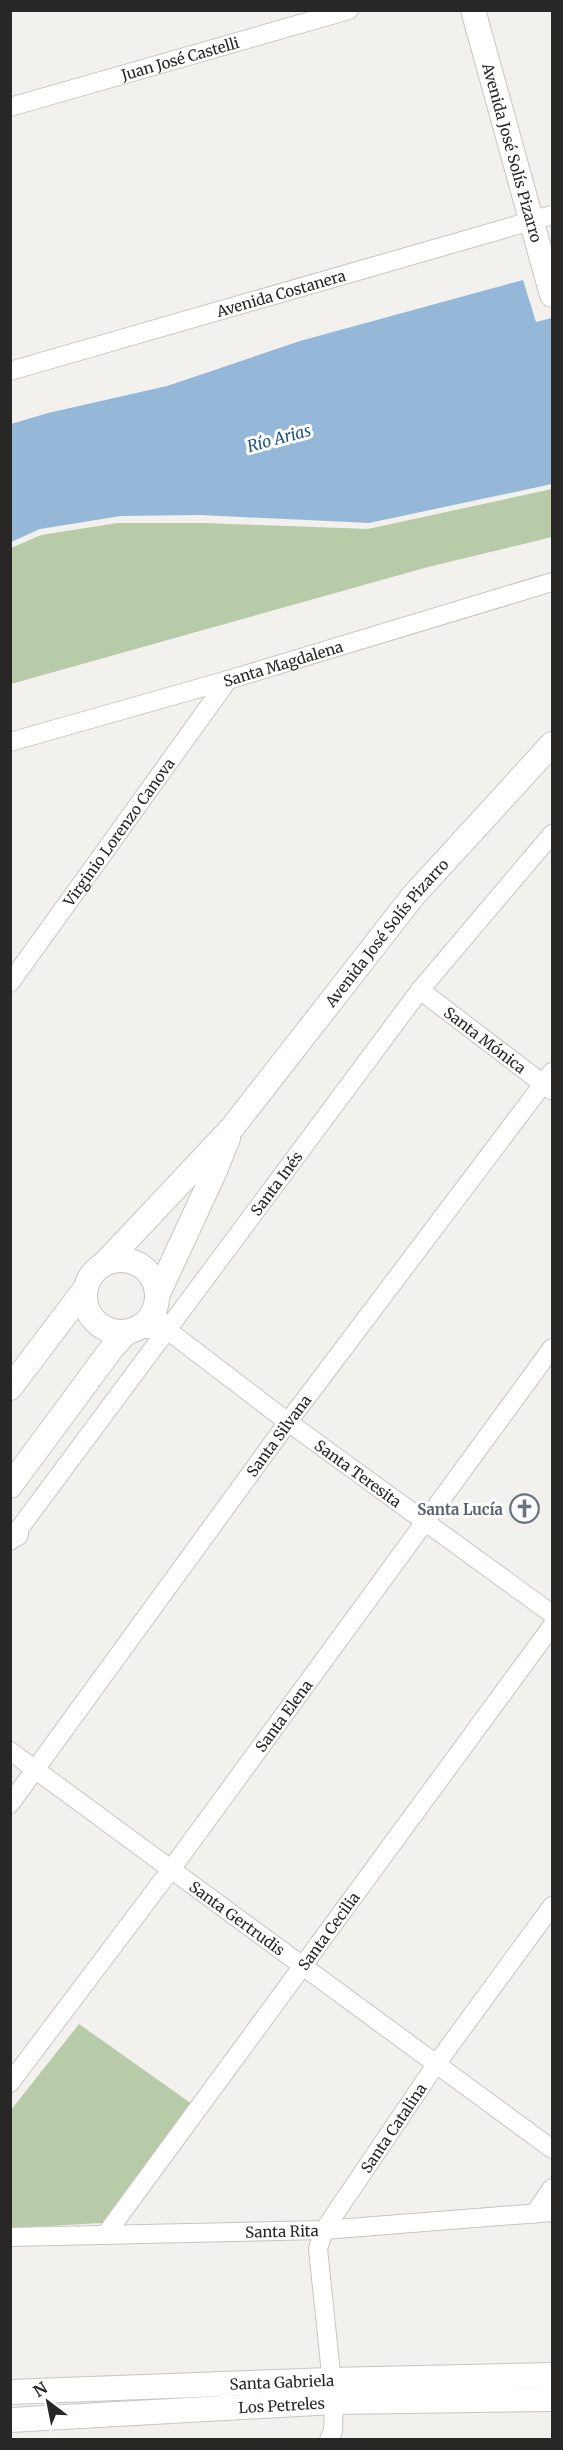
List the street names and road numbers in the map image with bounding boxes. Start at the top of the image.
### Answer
street label: Juan José Castelli [118,32,241,84]
street label: Avenida José Solís Pizarro [478,60,546,245]
street label: Avenida Costanera [213,265,348,321]
street label: Santa Magdalena [221,636,345,690]
street label: Virginio Lorenzo Canova [58,754,178,911]
street label: Avenida José Solís Pizarro [320,854,452,1011]
street label: Santa Mónica [440,1002,530,1077]
street label: Santa Inés [246,1147,306,1219]
street label: Santa Silvana [242,1391,315,1480]
street label: Santa Teresita [311,1435,405,1511]
street label: Santa Elena [251,1676,316,1755]
street label: Santa Gertrudis [186,1877,289,1959]
street label: Santa Cecilia [293,1888,363,1974]
street label: Santa Catalina [356,2079,430,2176]
street label: Santa Rita [245,2221,319,2241]
street label: Santa Gabriela [229,2370,334,2393]
street label: Los Petreles [238,2393,325,2417]

